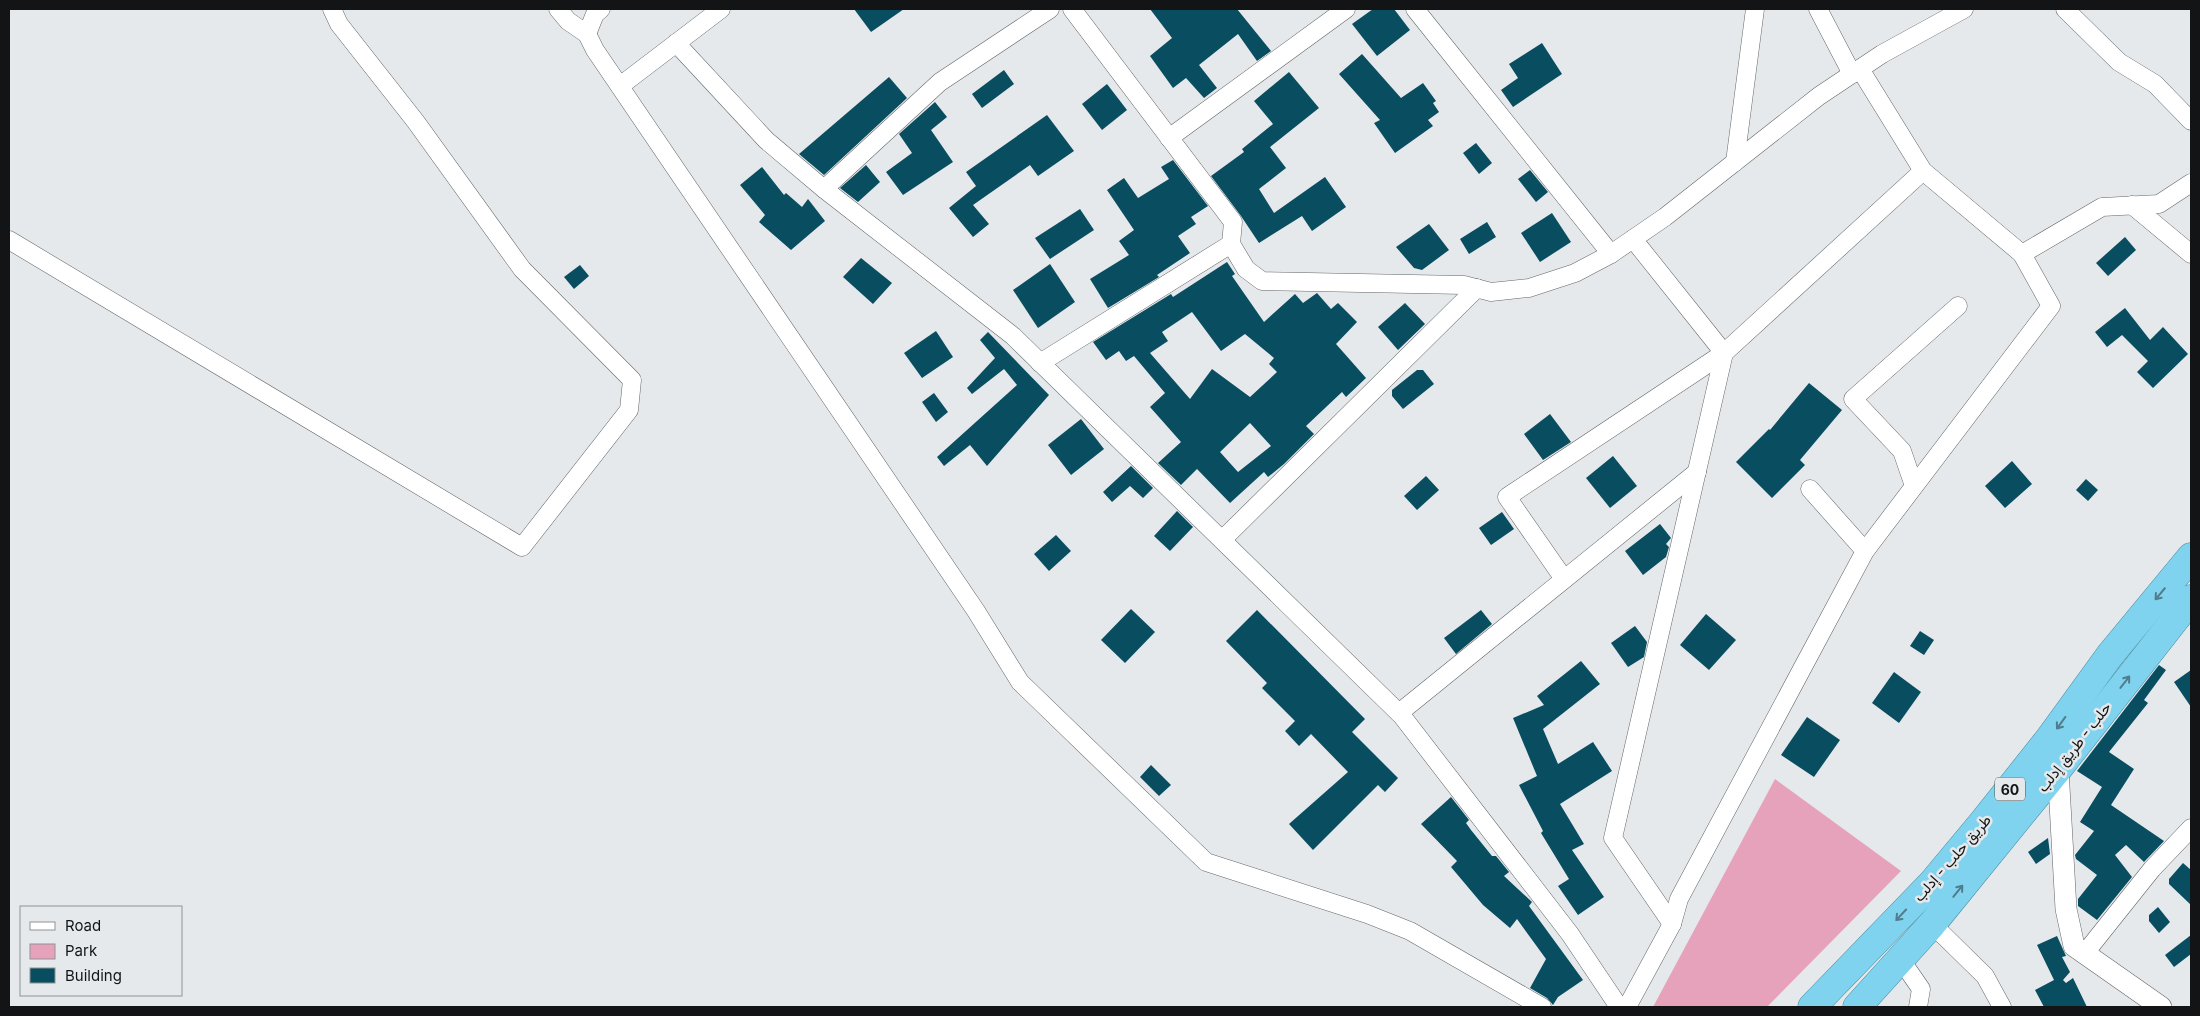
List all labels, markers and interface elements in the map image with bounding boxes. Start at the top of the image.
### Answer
one-way arrow [2154,588,2166,601]
one-way arrow [2120,676,2131,689]
street label: حلب - طريق إدلب [2033,698,2116,796]
one-way arrow [2055,716,2066,729]
road number: 60 [1995,778,2025,801]
street label: طريق حلب - إدلب [1909,810,1996,906]
one-way arrow [1953,885,1964,898]
legend [20,906,182,996]
one-way arrow [1895,909,1907,921]
text: Road [65,916,101,935]
text: Park [65,941,98,960]
text: Building [65,966,122,985]

